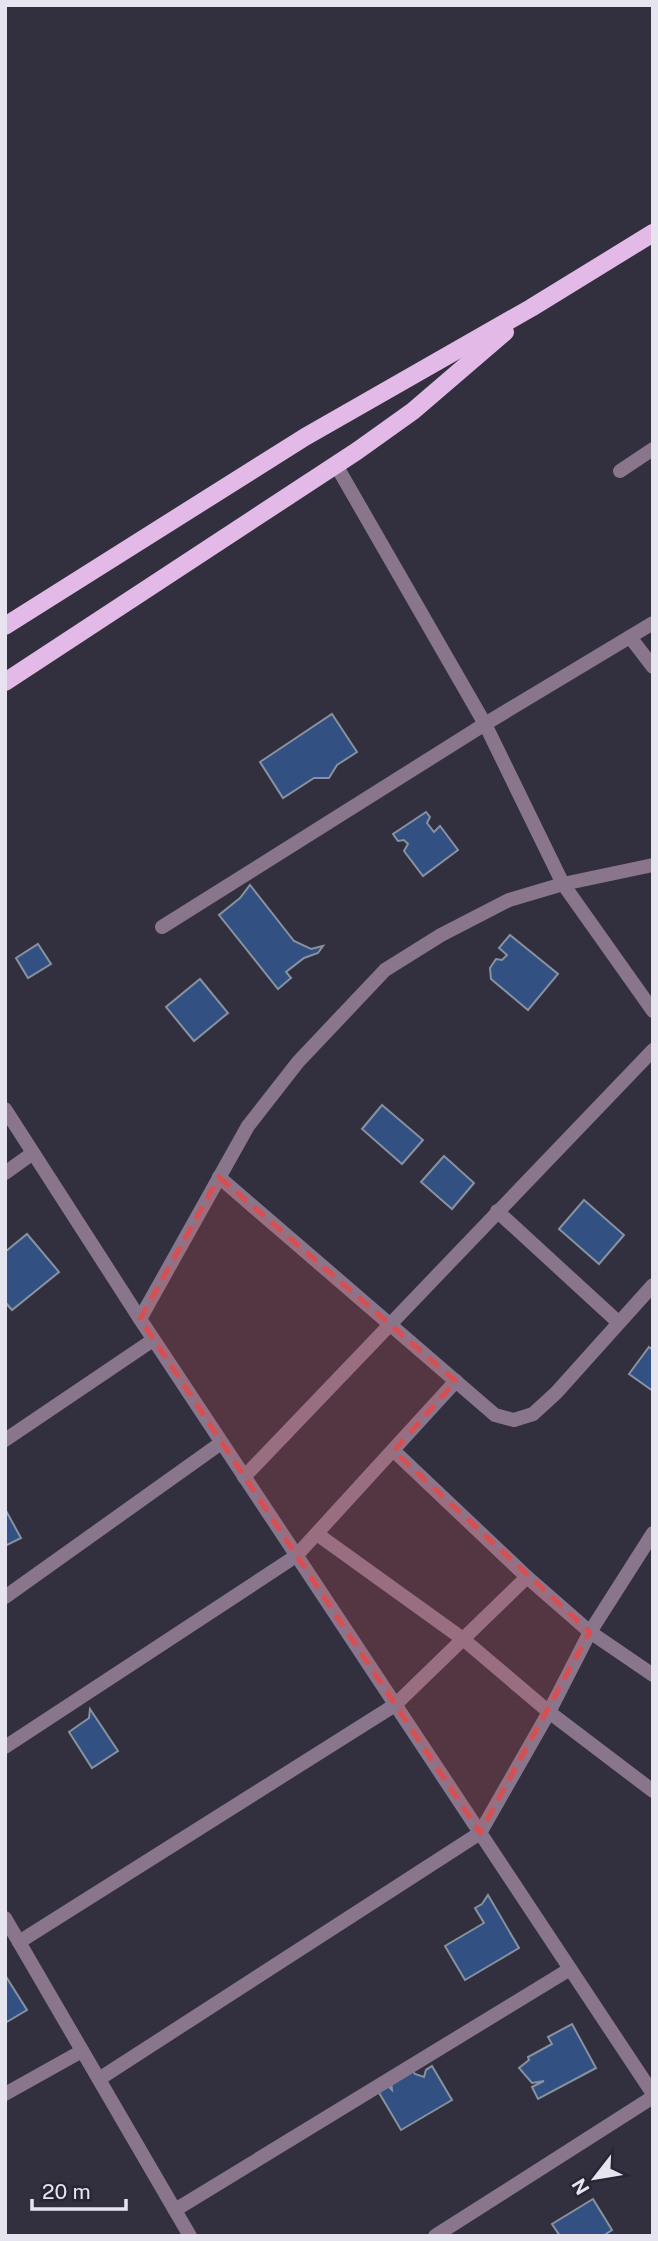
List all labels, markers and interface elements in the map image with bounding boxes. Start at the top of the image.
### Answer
north arrow [560,2143,630,2213]
scale bar [32,2168,126,2212]
text: N [567,2175,594,2199]
text: 20 m [42,2179,91,2204]

